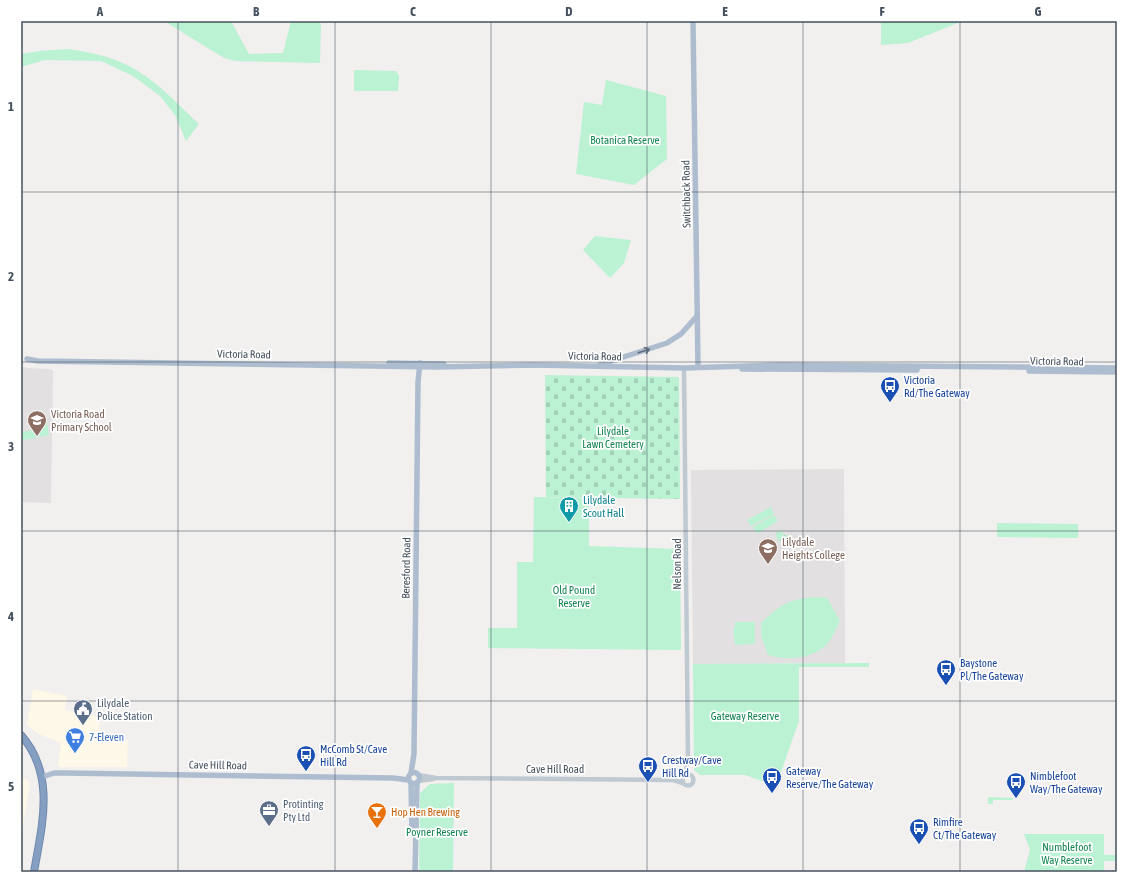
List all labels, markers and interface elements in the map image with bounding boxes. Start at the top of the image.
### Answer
text: A [96,4,104,19]
text: B [253,4,260,19]
text: C [410,4,416,19]
text: D [565,4,573,19]
text: E [722,4,728,19]
text: F [879,4,885,19]
text: G [1035,4,1042,19]
text: 1 [8,99,14,114]
park label: Botanica Reserve [590,134,660,146]
street label: Switchback Road [679,160,693,228]
text: 2 [8,269,14,284]
one-way arrow [637,347,650,354]
street label: Victoria Road [217,348,271,360]
street label: Victoria Road [568,350,622,362]
street label: Victoria Road [1030,355,1084,367]
place label: Victoria Rd/The Gateway [904,374,970,399]
bus stop icon: Victoria Rd/The Gateway [879,375,901,403]
place label: Victoria Road Primary School [51,408,112,433]
school or university icon: Victoria Road Primary School [26,409,48,437]
park label: Lilydale Lawn Cemetery [582,425,644,450]
text: 3 [8,439,14,454]
place label: Lilydale Scout Hall [583,494,624,519]
building icon: Lilydale Scout Hall [558,495,580,523]
place label: Lilydale Heights College [782,536,845,561]
street label: Beresford Road [399,537,413,599]
school or university icon: Lilydale Heights College [757,537,779,565]
street label: Nelson Road [671,538,683,590]
park label: Old Pound Reserve [553,584,595,609]
text: 4 [7,609,14,624]
place label: Baystone Pl/The Gateway [960,657,1024,682]
bus stop icon: Baystone Pl/The Gateway [935,658,957,686]
place label: Lilydale Police Station [97,697,153,722]
public building icon: Lilydale Police Station [72,698,94,726]
park label: Gateway Reserve [711,710,779,722]
supermarket icon: 7-Eleven [64,726,86,754]
place label: 7-Eleven [89,731,124,743]
place label: McComb St/Cave Hill Rd [320,743,387,768]
bus stop icon: McComb St/Cave Hill Rd [295,744,317,772]
place label: Crestway/Cave Hill Rd [662,754,722,779]
bus stop icon: Crestway/Cave Hill Rd [637,755,659,783]
street label: Cave Hill Road [189,758,247,772]
street label: Cave Hill Road [526,763,584,775]
place label: Gateway Reserve/The Gateway [786,765,874,790]
bus stop icon: Gateway Reserve/The Gateway [761,766,783,794]
place label: Nimblefoot Way/The Gateway [1030,770,1103,795]
bus stop icon: Nimblefoot Way/The Gateway [1005,771,1027,799]
text: 5 [8,779,14,794]
place label: Protinting Pty Ltd [283,798,324,823]
office icon: Protinting Pty Ltd [258,799,280,827]
bar icon: Hop Hen Brewing [366,801,388,829]
place label: Hop Hen Brewing [391,806,460,818]
place label: Rimfire Ct/The Gateway [933,816,997,841]
bus stop icon: Rimfire Ct/The Gateway [908,817,930,845]
park label: Poyner Reserve [406,826,468,838]
park label: Numblefoot Way Reserve [1042,841,1092,866]

